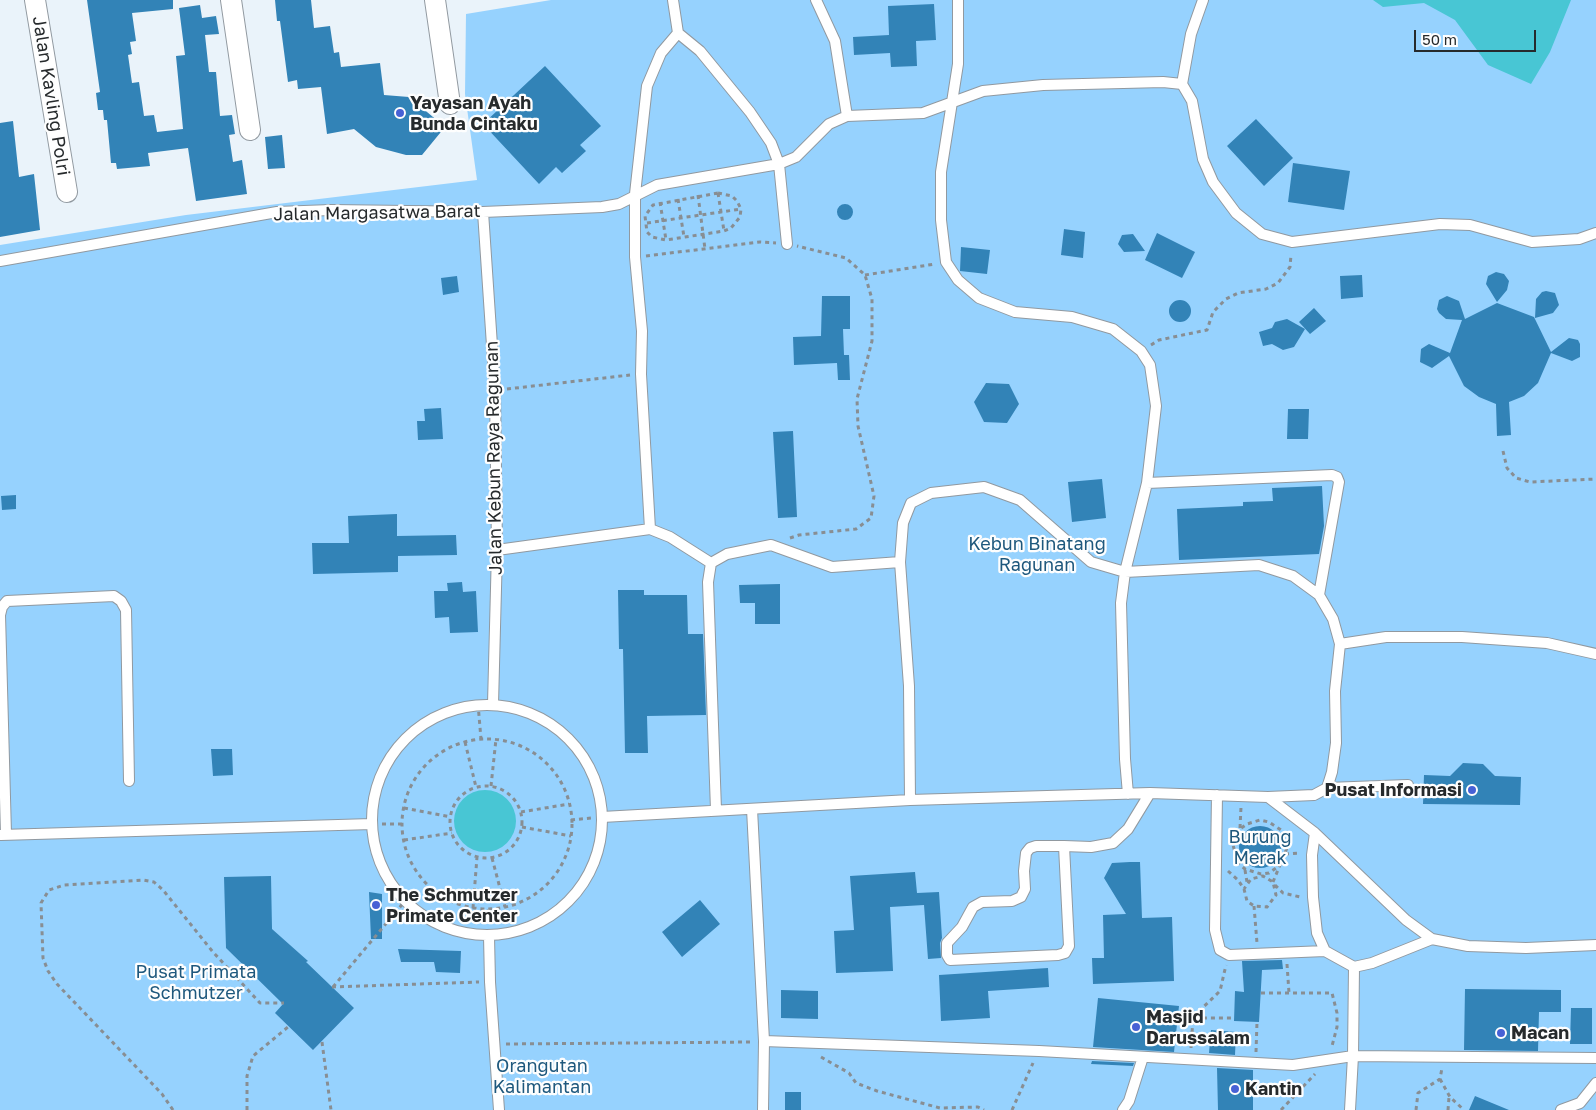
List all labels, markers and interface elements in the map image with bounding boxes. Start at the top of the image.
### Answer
street label: Jalan Kavling Polri [28,15,74,177]
scale bar [1416,20,1538,52]
text: 50 m [1422,30,1457,48]
place label: Yayasan Ayah Bunda Cintaku [410,92,538,134]
marker: Yayasan Ayah Bunda Cintaku [394,107,406,119]
street label: Jalan Margasatwa Barat [273,200,481,226]
street label: Jalan Kebun Raya Ragunan [481,341,507,575]
park label: Kebun Binatang Ragunan [968,533,1106,576]
place label: Pusat Informasi [1324,779,1462,801]
marker: Pusat Informasi [1466,784,1478,796]
park label: Burung Merak [1229,826,1291,869]
place label: The Schmutzer Primate Center [386,884,518,926]
marker: The Schmutzer Primate Center [370,899,382,911]
park label: Pusat Primata Schmutzer [136,961,256,1004]
place label: Masjid Darussalam [1146,1006,1250,1048]
marker: Masjid Darussalam [1130,1021,1142,1033]
place label: Macan [1511,1022,1569,1044]
marker: Macan [1495,1027,1507,1039]
park label: Orangutan Kalimantan [493,1055,591,1098]
place label: Kantin [1245,1078,1302,1100]
marker: Kantin [1229,1083,1241,1095]

